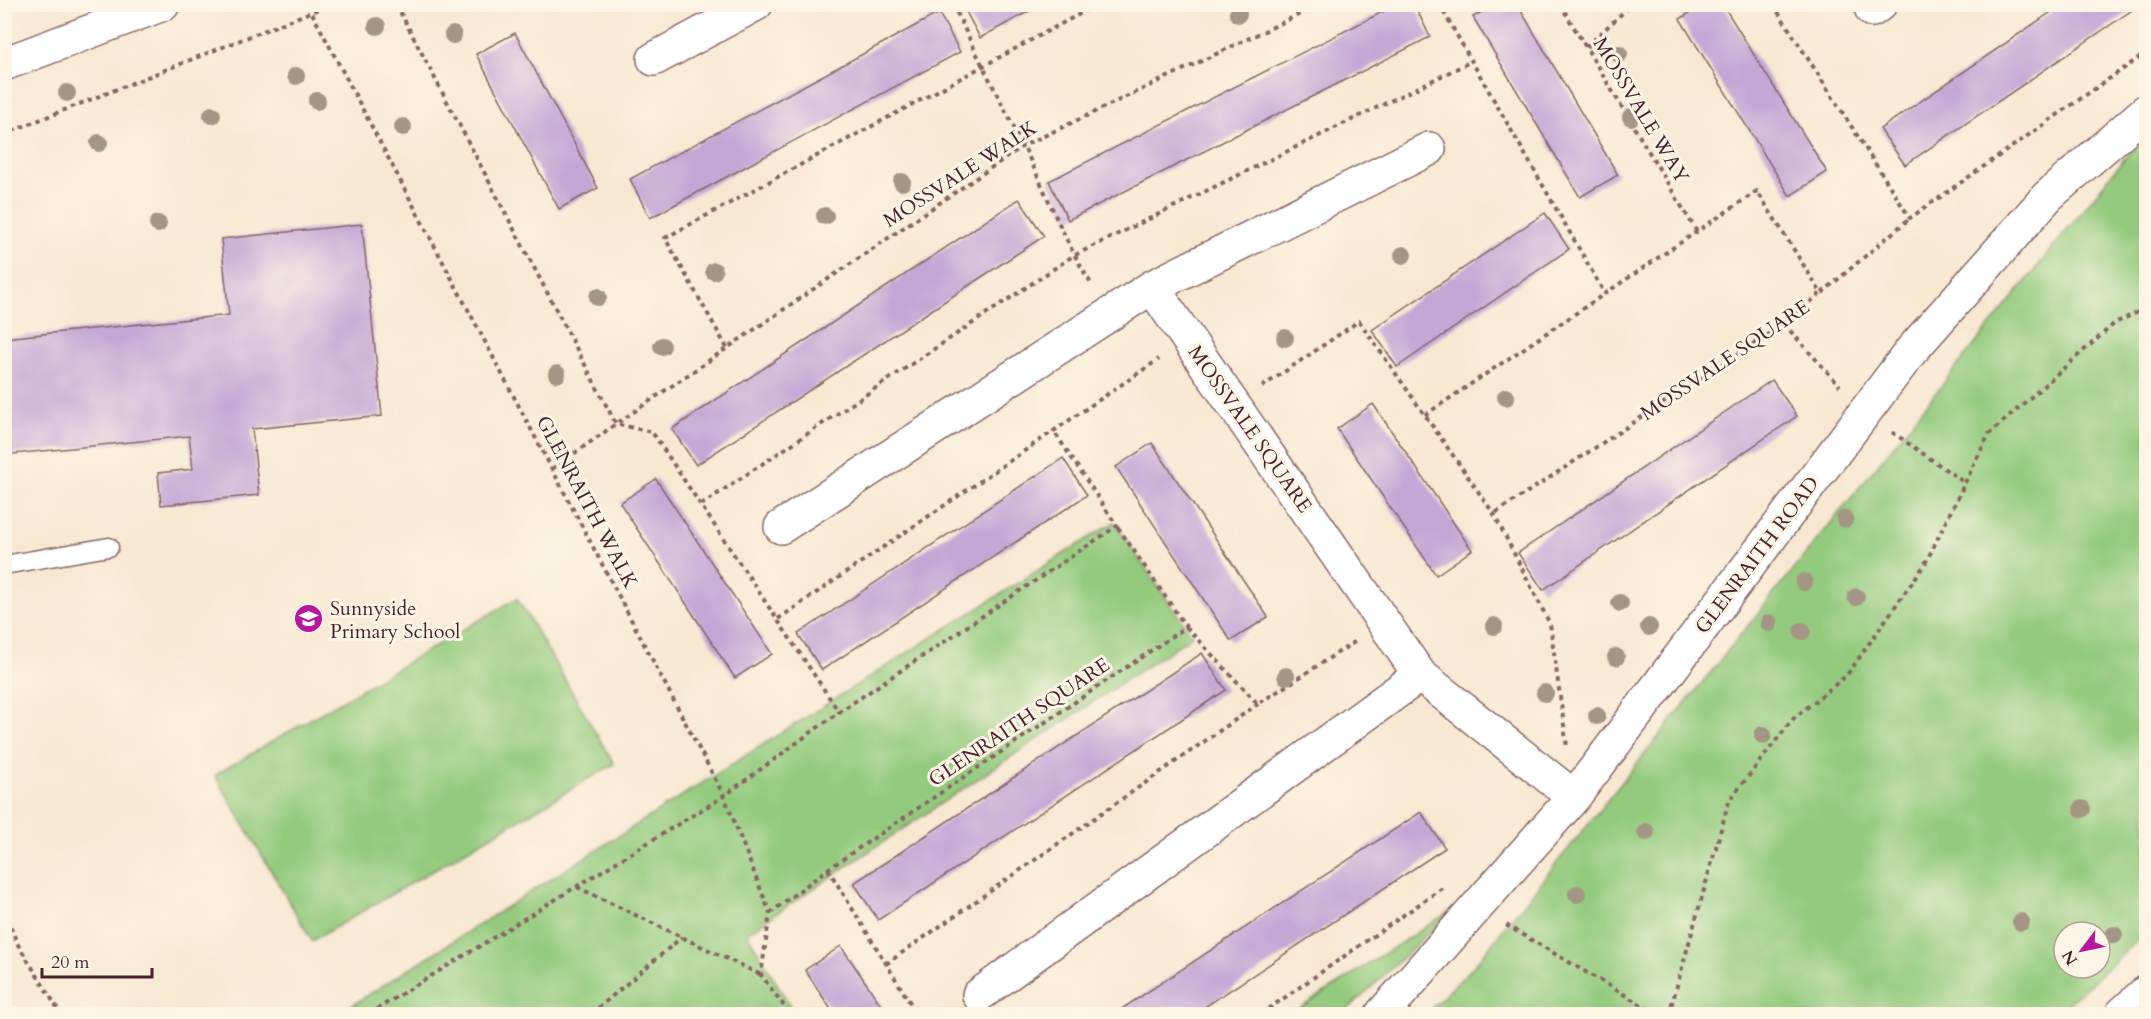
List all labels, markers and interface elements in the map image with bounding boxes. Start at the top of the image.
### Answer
street label: MOSSVALE WAY [1587,32,1695,188]
street label: MOSSVALE WALK [878,114,1042,234]
street label: MOSSVALE SQUARE [1635,293,1815,427]
street label: MOSSVALE SQUARE [1182,340,1318,518]
street label: GLENRAITH WALK [530,411,644,593]
street label: GLENRAITH ROAD [1689,471,1825,639]
place label: Sunnyside Primary School [330,595,460,645]
school or university icon: Sunnyside Primary School [293,603,325,635]
street label: GLENRAITH SQUARE [923,651,1115,793]
north arrow [2052,920,2112,980]
scale bar [42,941,152,979]
text: N [2057,946,2083,969]
text: 20 m [51,950,90,975]

